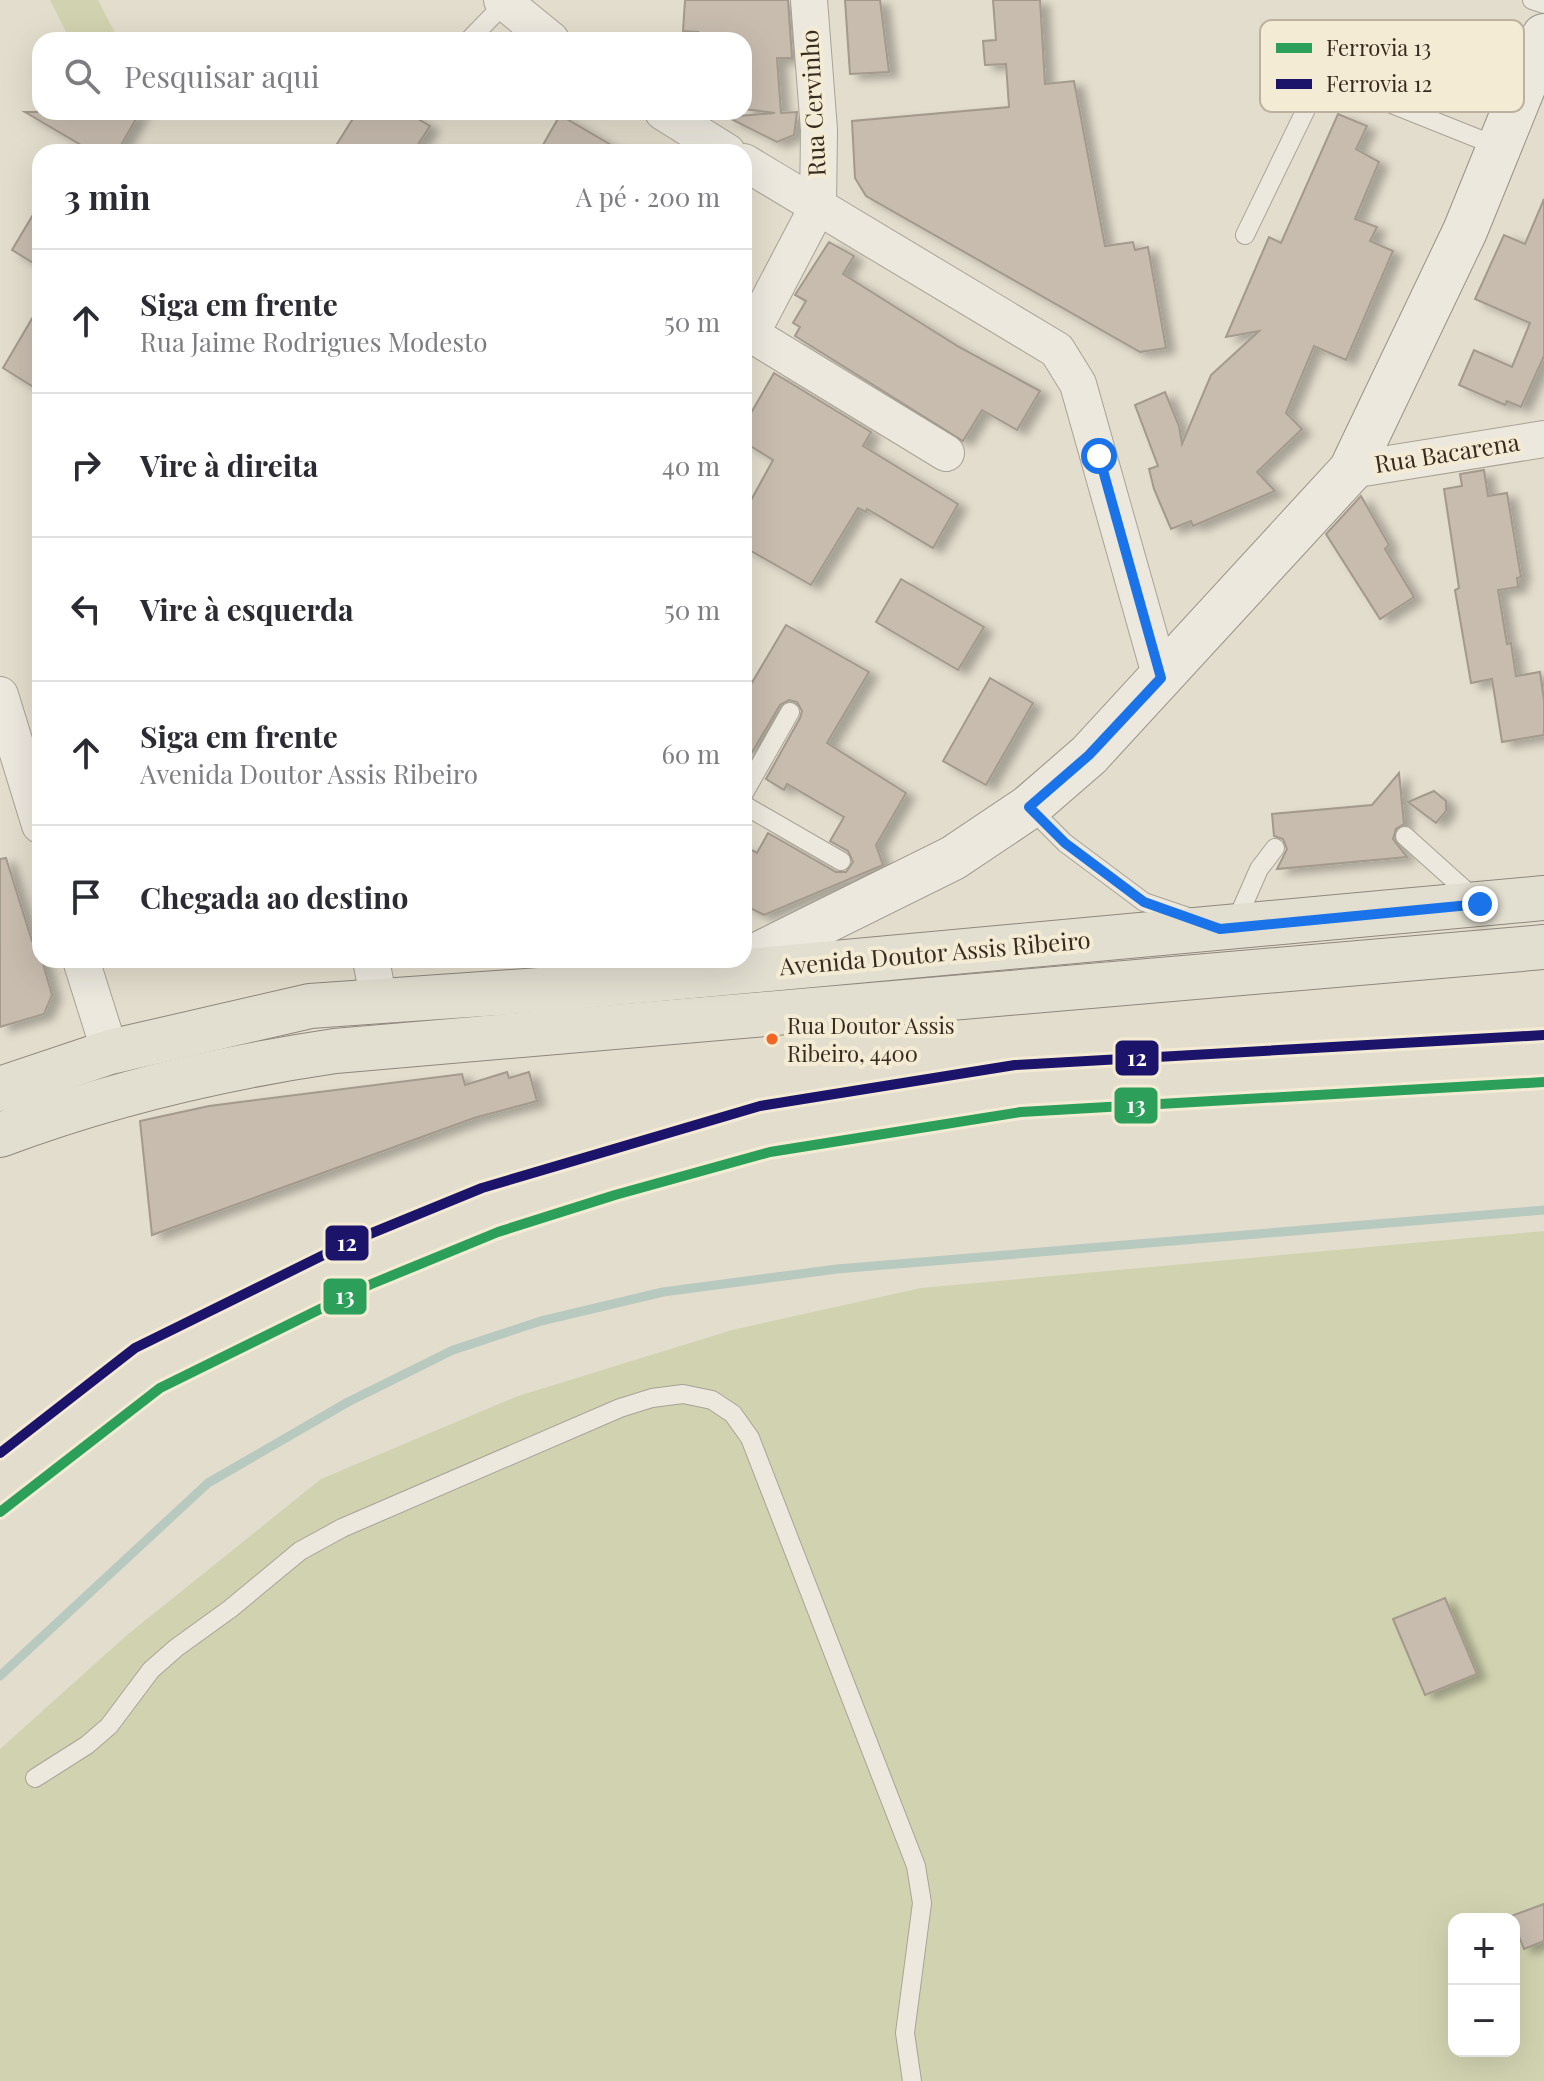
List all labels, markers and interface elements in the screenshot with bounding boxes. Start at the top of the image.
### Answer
legend [1260,20,1524,112]
street label: Rua Cervinho [792,29,832,177]
search box [32,32,752,120]
text: Ferrovia 13 [1326,32,1431,62]
icon: search [60,54,104,98]
text: Pesquisar aqui [124,56,320,96]
text: Ferrovia 12 [1326,68,1432,98]
text: 3 min [64,173,151,219]
text: A pé · 200 m [576,179,720,214]
text: Siga em frente [140,284,338,324]
icon: ahead [64,299,108,343]
text: 50 m [664,304,720,339]
text: Rua Jaime Rodrigues Modesto [140,324,488,359]
street label: Rua Bacarena [1372,425,1521,479]
route start [1081,438,1117,474]
icon: right [64,443,108,487]
text: Vire à direita [140,445,318,485]
text: 40 m [662,448,720,483]
icon: left [64,587,108,631]
text: Vire à esquerda [140,589,353,629]
text: 50 m [664,592,720,627]
text: Siga em frente [140,716,338,756]
icon: ahead [64,731,108,775]
text: 60 m [661,736,720,771]
text: Avenida Doutor Assis Ribeiro [140,756,478,791]
icon: arrive [64,875,108,919]
text: Chegada ao destino [140,877,408,917]
route end [1462,886,1498,922]
street label: Avenida Doutor Assis Ribeiro [777,922,1092,982]
place label: Rua Doutor Assis Ribeiro, 4400 [787,1010,955,1068]
marker: Rua Doutor Assis Ribeiro, 4400 [764,1031,780,1047]
line badge: 12 [1114,1039,1160,1077]
text: 12 [1127,1042,1147,1072]
line badge: 13 [1113,1086,1159,1125]
text: 13 [1126,1089,1146,1119]
line badge: 12 [324,1224,370,1262]
text: 12 [337,1227,357,1257]
line badge: 13 [322,1277,368,1316]
text: 13 [335,1280,355,1310]
map controls [1448,1913,1520,2057]
button: + [1448,1913,1520,1985]
button: − [1448,1985,1520,2057]

